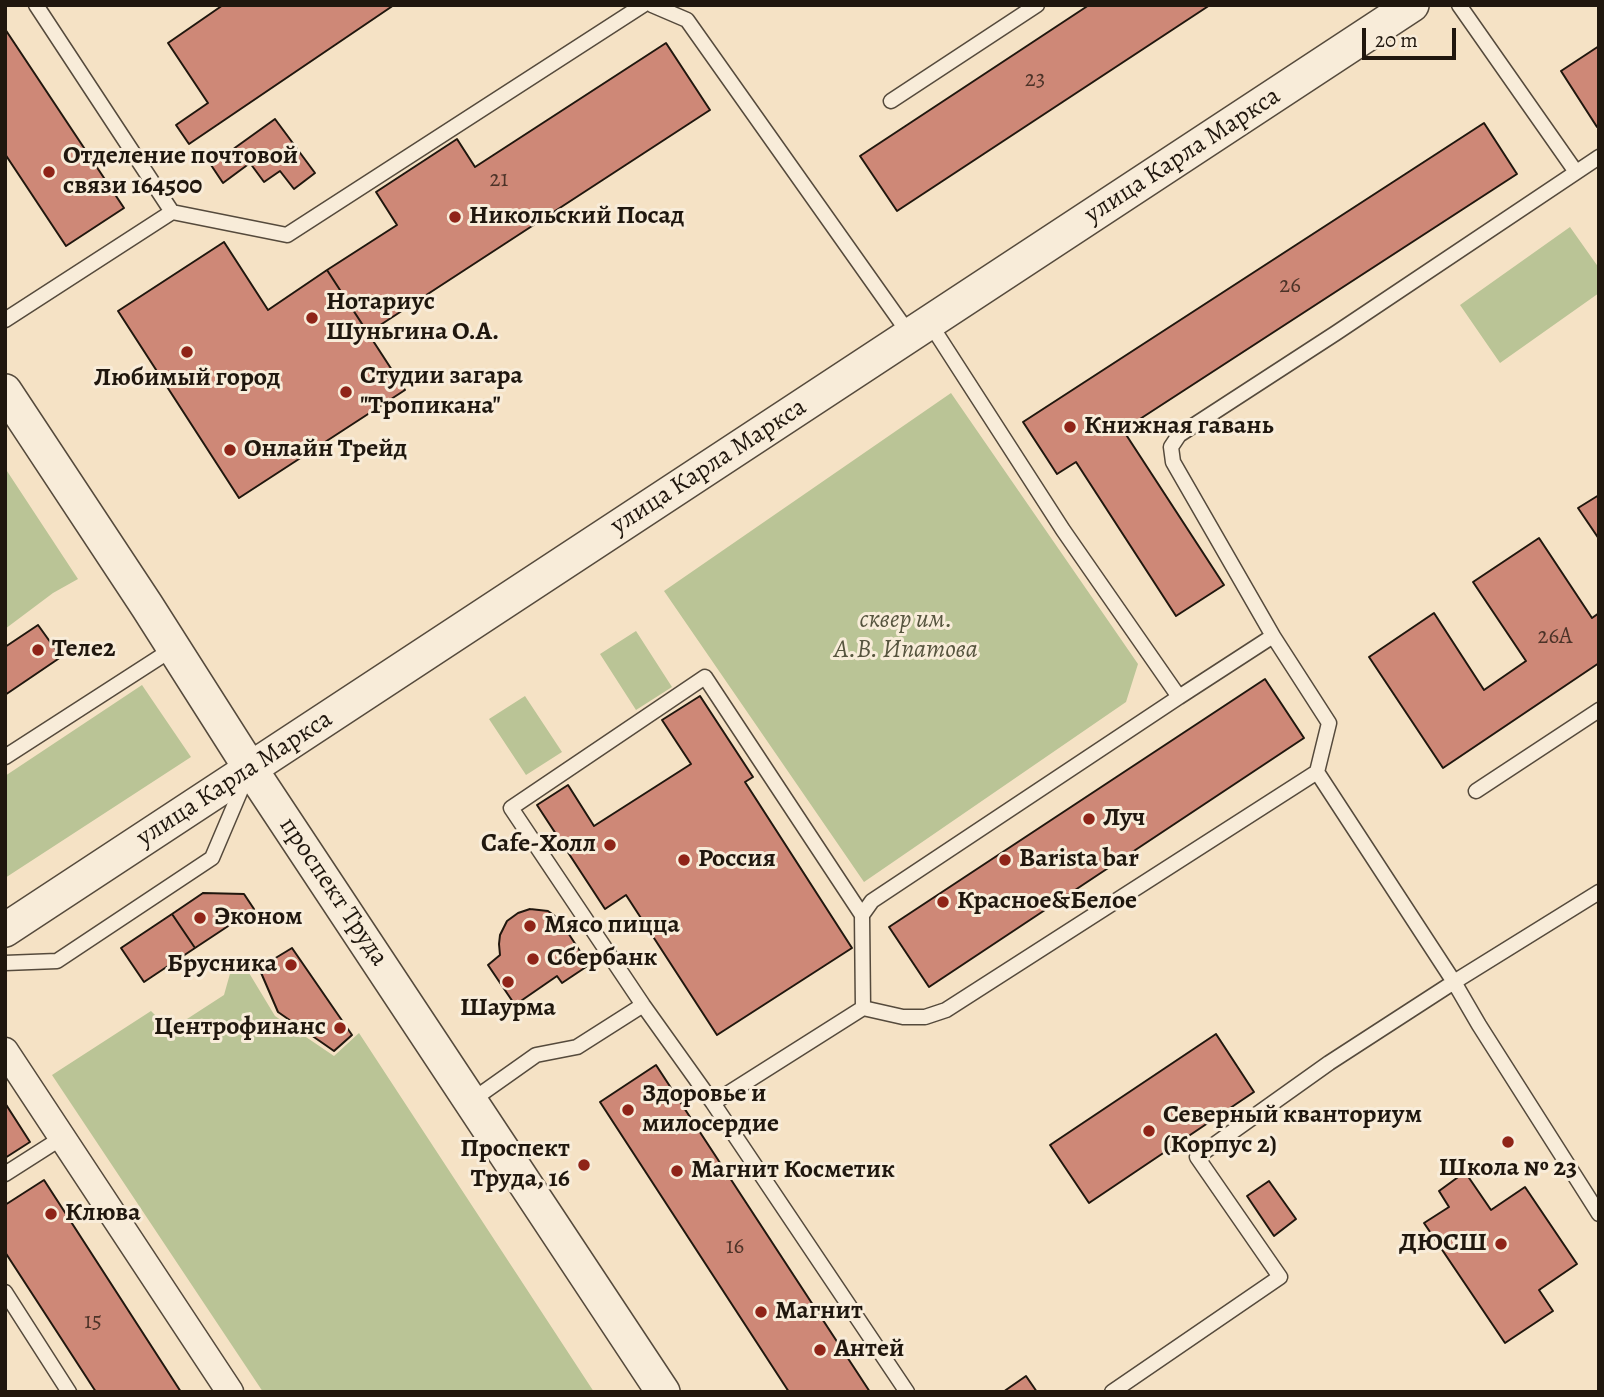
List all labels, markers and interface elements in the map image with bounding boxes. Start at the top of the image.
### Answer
scale bar [1366,14,1460,58]
text: 20 m [1375,26,1418,54]
house number: 23 [1025,66,1045,94]
street label: улица Карла Маркса [1079,81,1287,231]
place label: Отделение почтовой связи 164500 [63,141,298,202]
marker: Отделение почтовой связи 164500 [41,164,57,180]
house number: 21 [490,166,508,194]
place label: Никольский Посад [469,201,684,233]
marker: Никольский Посад [447,209,463,225]
house number: 26 [1279,272,1301,300]
place label: Нотариус Шуньгина О.А. [326,287,499,348]
marker: Нотариус Шуньгина О.А. [304,310,320,326]
marker: Любимый город [179,344,195,360]
place label: Студии загара "Тропикана" [360,361,523,422]
place label: Любимый город [94,363,280,395]
marker: Студии загара "Тропикана" [338,384,354,400]
street label: улица Карла Маркса [605,392,813,542]
place label: Книжная гавань [1084,411,1273,443]
marker: Книжная гавань [1062,419,1078,435]
place label: Онлайн Трейд [244,434,407,466]
marker: Онлайн Трейд [222,442,238,458]
park label: сквер им. А.В. Ипатова [834,605,978,666]
house number: 26А [1538,623,1572,651]
place label: Теле2 [52,634,116,666]
marker: Теле2 [30,642,46,658]
street label: улица Карла Маркса [131,704,339,854]
place label: Луч [1103,803,1145,835]
marker: Луч [1081,811,1097,827]
street label: проспект Труда [272,812,394,972]
place label: Cafe-Холл [481,829,596,861]
marker: Cafe-Холл [602,837,618,853]
place label: Россия [698,844,776,876]
place label: Barista bar [1019,844,1139,876]
marker: Россия [676,852,692,868]
marker: Barista bar [997,852,1013,868]
place label: Красное&Белое [957,886,1137,918]
marker: Красное&Белое [935,894,951,910]
place label: Эконом [214,902,303,934]
marker: Эконом [192,910,208,926]
place label: Мясо пицца [544,910,680,942]
marker: Мясо пицца [522,918,538,934]
place label: Сбербанк [547,943,658,975]
place label: Брусника [167,949,277,981]
marker: Сбербанк [525,951,541,967]
marker: Брусника [283,957,299,973]
marker: Шаурма [500,974,516,990]
place label: Шаурма [460,993,556,1025]
place label: Центрофинанс [154,1012,326,1044]
marker: Центрофинанс [332,1020,348,1036]
place label: Здоровье и милосердие [642,1079,779,1140]
place label: Северный кванториум (Корпус 2) [1163,1100,1422,1162]
marker: Здоровье и милосердие [620,1102,636,1118]
marker: Северный кванториум (Корпус 2) [1141,1123,1157,1139]
place label: Проспект Труда, 16 [460,1134,570,1196]
marker: Школа № 23 [1500,1134,1516,1150]
place label: Школа № 23 [1439,1153,1577,1185]
place label: Магнит Косметик [691,1155,895,1187]
marker: Проспект Труда, 16 [576,1157,592,1173]
marker: Магнит Косметик [669,1163,685,1179]
place label: Клюва [65,1198,141,1230]
marker: Клюва [43,1206,59,1222]
place label: ДЮСШ [1399,1228,1487,1260]
house number: 16 [726,1233,744,1261]
marker: ДЮСШ [1493,1236,1509,1252]
place label: Магнит [775,1296,863,1328]
marker: Магнит [753,1304,769,1320]
house number: 15 [84,1308,102,1336]
place label: Антей [834,1334,904,1366]
marker: Антей [812,1342,828,1358]

